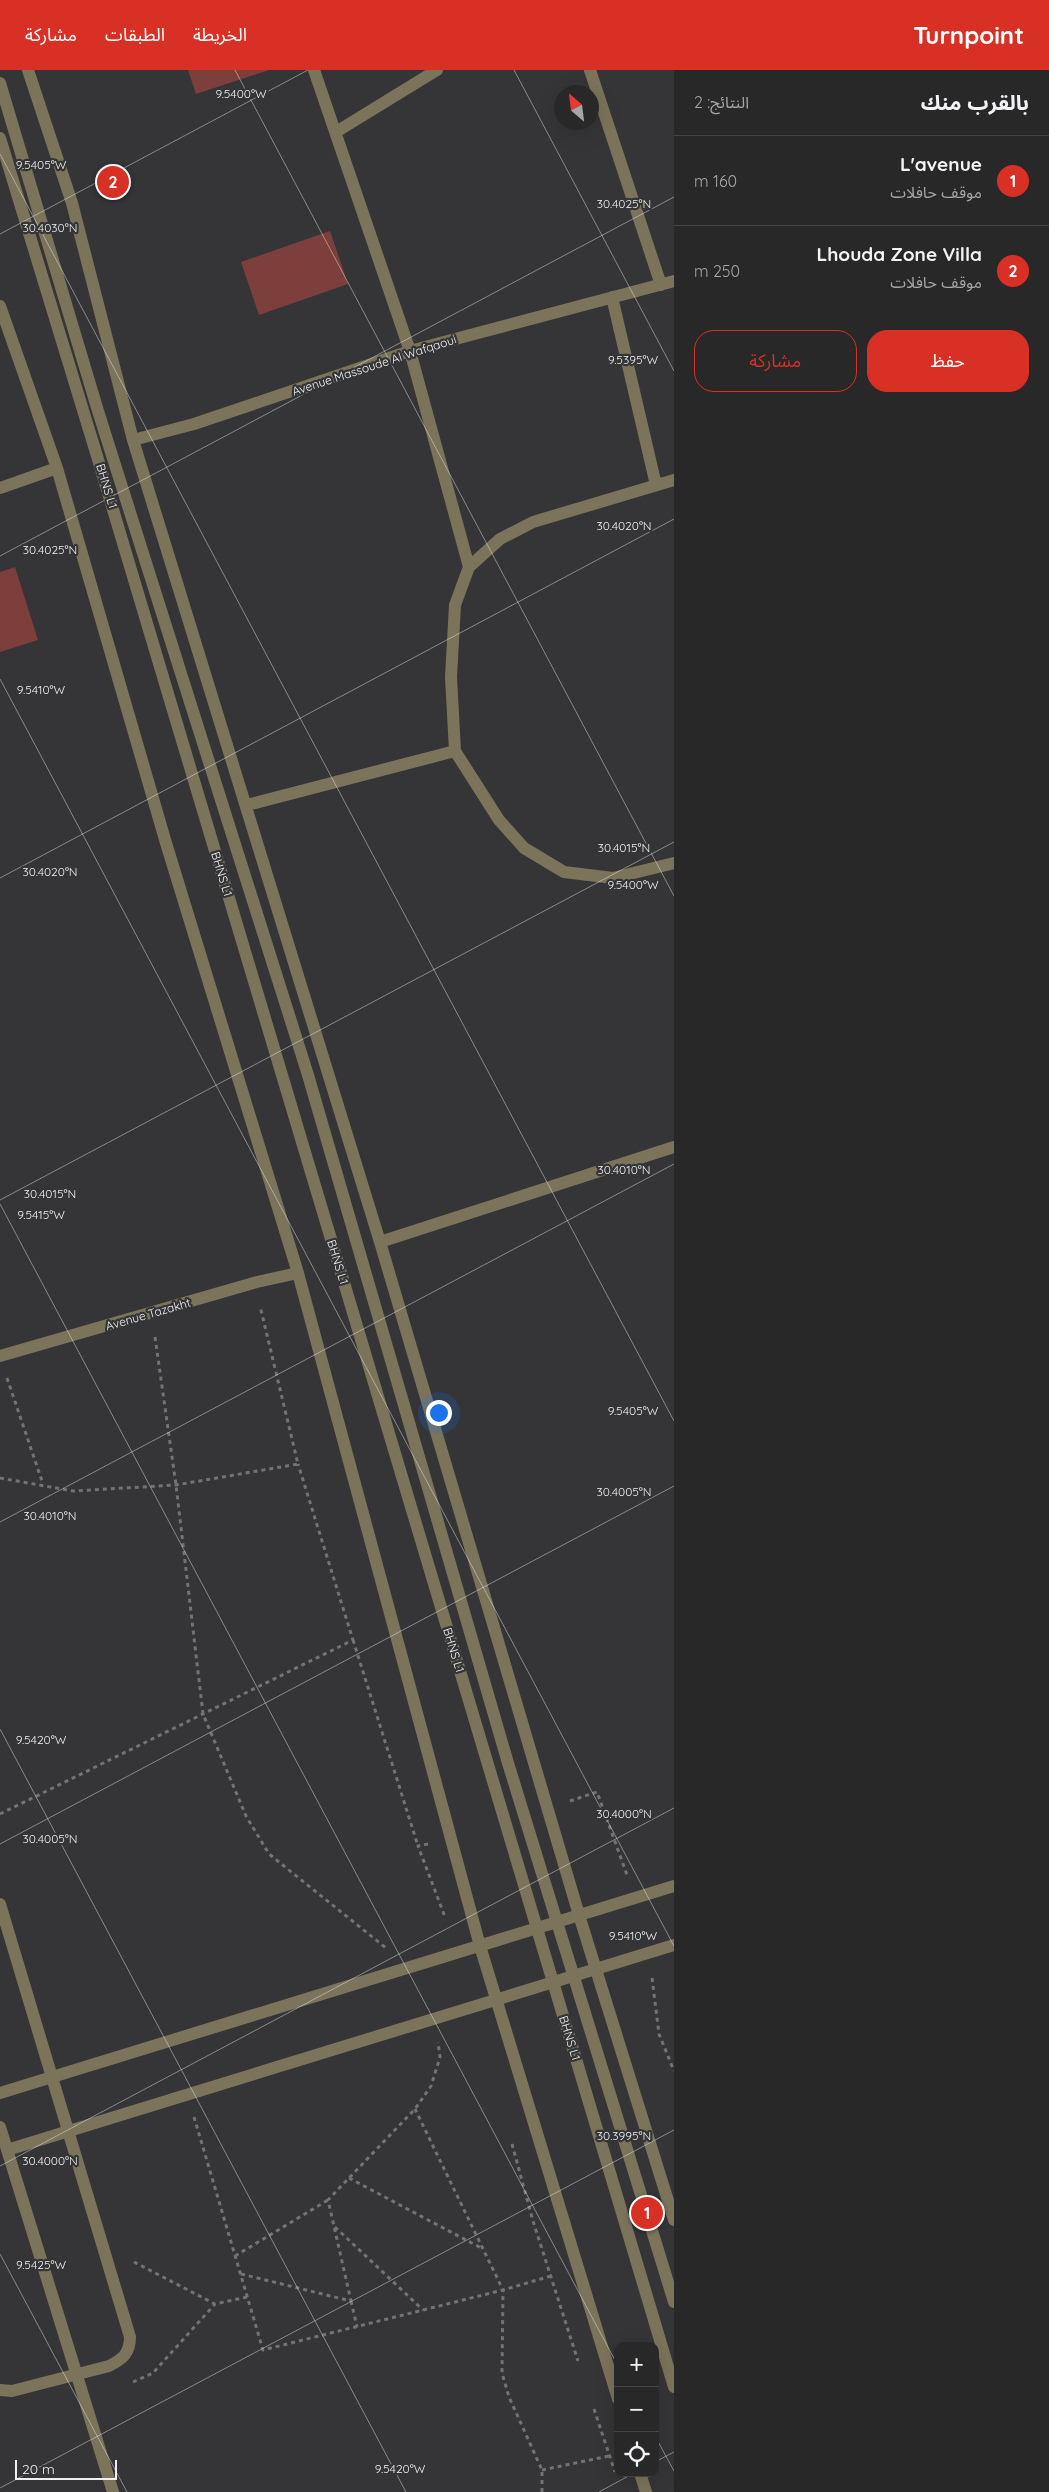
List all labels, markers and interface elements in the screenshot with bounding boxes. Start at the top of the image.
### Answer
text: Turnpoint [913,20,1024,50]
text: مشاركة [25,23,77,46]
text: الطبقات [105,23,165,46]
text: الخريطة [193,23,247,46]
north arrow [554,85,599,130]
text: 9.5400°W [215,86,267,101]
text: بالقرب منك [921,89,1029,115]
text: النتائج: 2 [694,92,749,112]
text: L'avenue [900,152,982,176]
text: 9.5405°W [16,157,67,172]
pin: 2 [97,163,129,201]
text: 160 m [694,171,737,191]
text: 1 [1010,171,1016,191]
text: موقف حافلات [890,182,982,202]
text: 30.4025°N [597,196,651,211]
text: 30.4030°N [23,220,77,235]
text: Lhouda Zone Villa [817,242,982,266]
text: 250 m [694,261,740,281]
text: 2 [1008,261,1018,281]
text: موقف حافلات [890,272,982,292]
button: مشاركة [694,330,857,392]
button: حفظ [867,330,1029,392]
street label: Avenue Massoude Al Wafqaoui [290,331,458,399]
text: 9.5395°W [608,352,658,367]
street label: BHNS L1 [93,462,121,510]
text: 30.4020°N [596,518,652,533]
text: 30.4025°N [23,542,77,557]
text: 9.5410°W [17,682,66,697]
text: 30.4015°N [598,840,650,855]
street label: BHNS L1 [208,850,236,898]
text: 30.4020°N [22,864,78,879]
text: 9.5400°W [607,877,659,892]
text: 30.4010°N [597,1162,651,1177]
text: 30.4015°N [24,1186,76,1201]
text: 9.5415°W [17,1207,65,1222]
street label: BHNS L1 [324,1238,352,1286]
street label: Avenue Tazakht [104,1295,192,1333]
your location [426,1400,452,1426]
text: 9.5405°W [608,1403,659,1418]
text: 30.4005°N [596,1484,652,1499]
text: 30.4010°N [23,1508,77,1523]
street label: BHNS L1 [440,1626,468,1674]
text: 9.5420°W [16,1732,67,1747]
text: 30.4000°N [596,1806,652,1821]
text: 30.4005°N [22,1831,78,1846]
text: 9.5410°W [609,1928,658,1943]
street label: BHNS L1 [556,2014,584,2062]
text: 30.3995°N [597,2128,651,2143]
text: 30.4000°N [22,2153,78,2168]
pin: 1 [631,2194,663,2232]
text: 9.5425°W [16,2257,66,2272]
map controls [614,2342,659,2477]
button: + [614,2342,659,2387]
button: − [614,2387,659,2432]
button: locate [614,2432,659,2477]
scale bar [15,2457,118,2480]
text: 20 m [22,2460,55,2478]
text: 9.5420°W [375,2461,426,2476]

